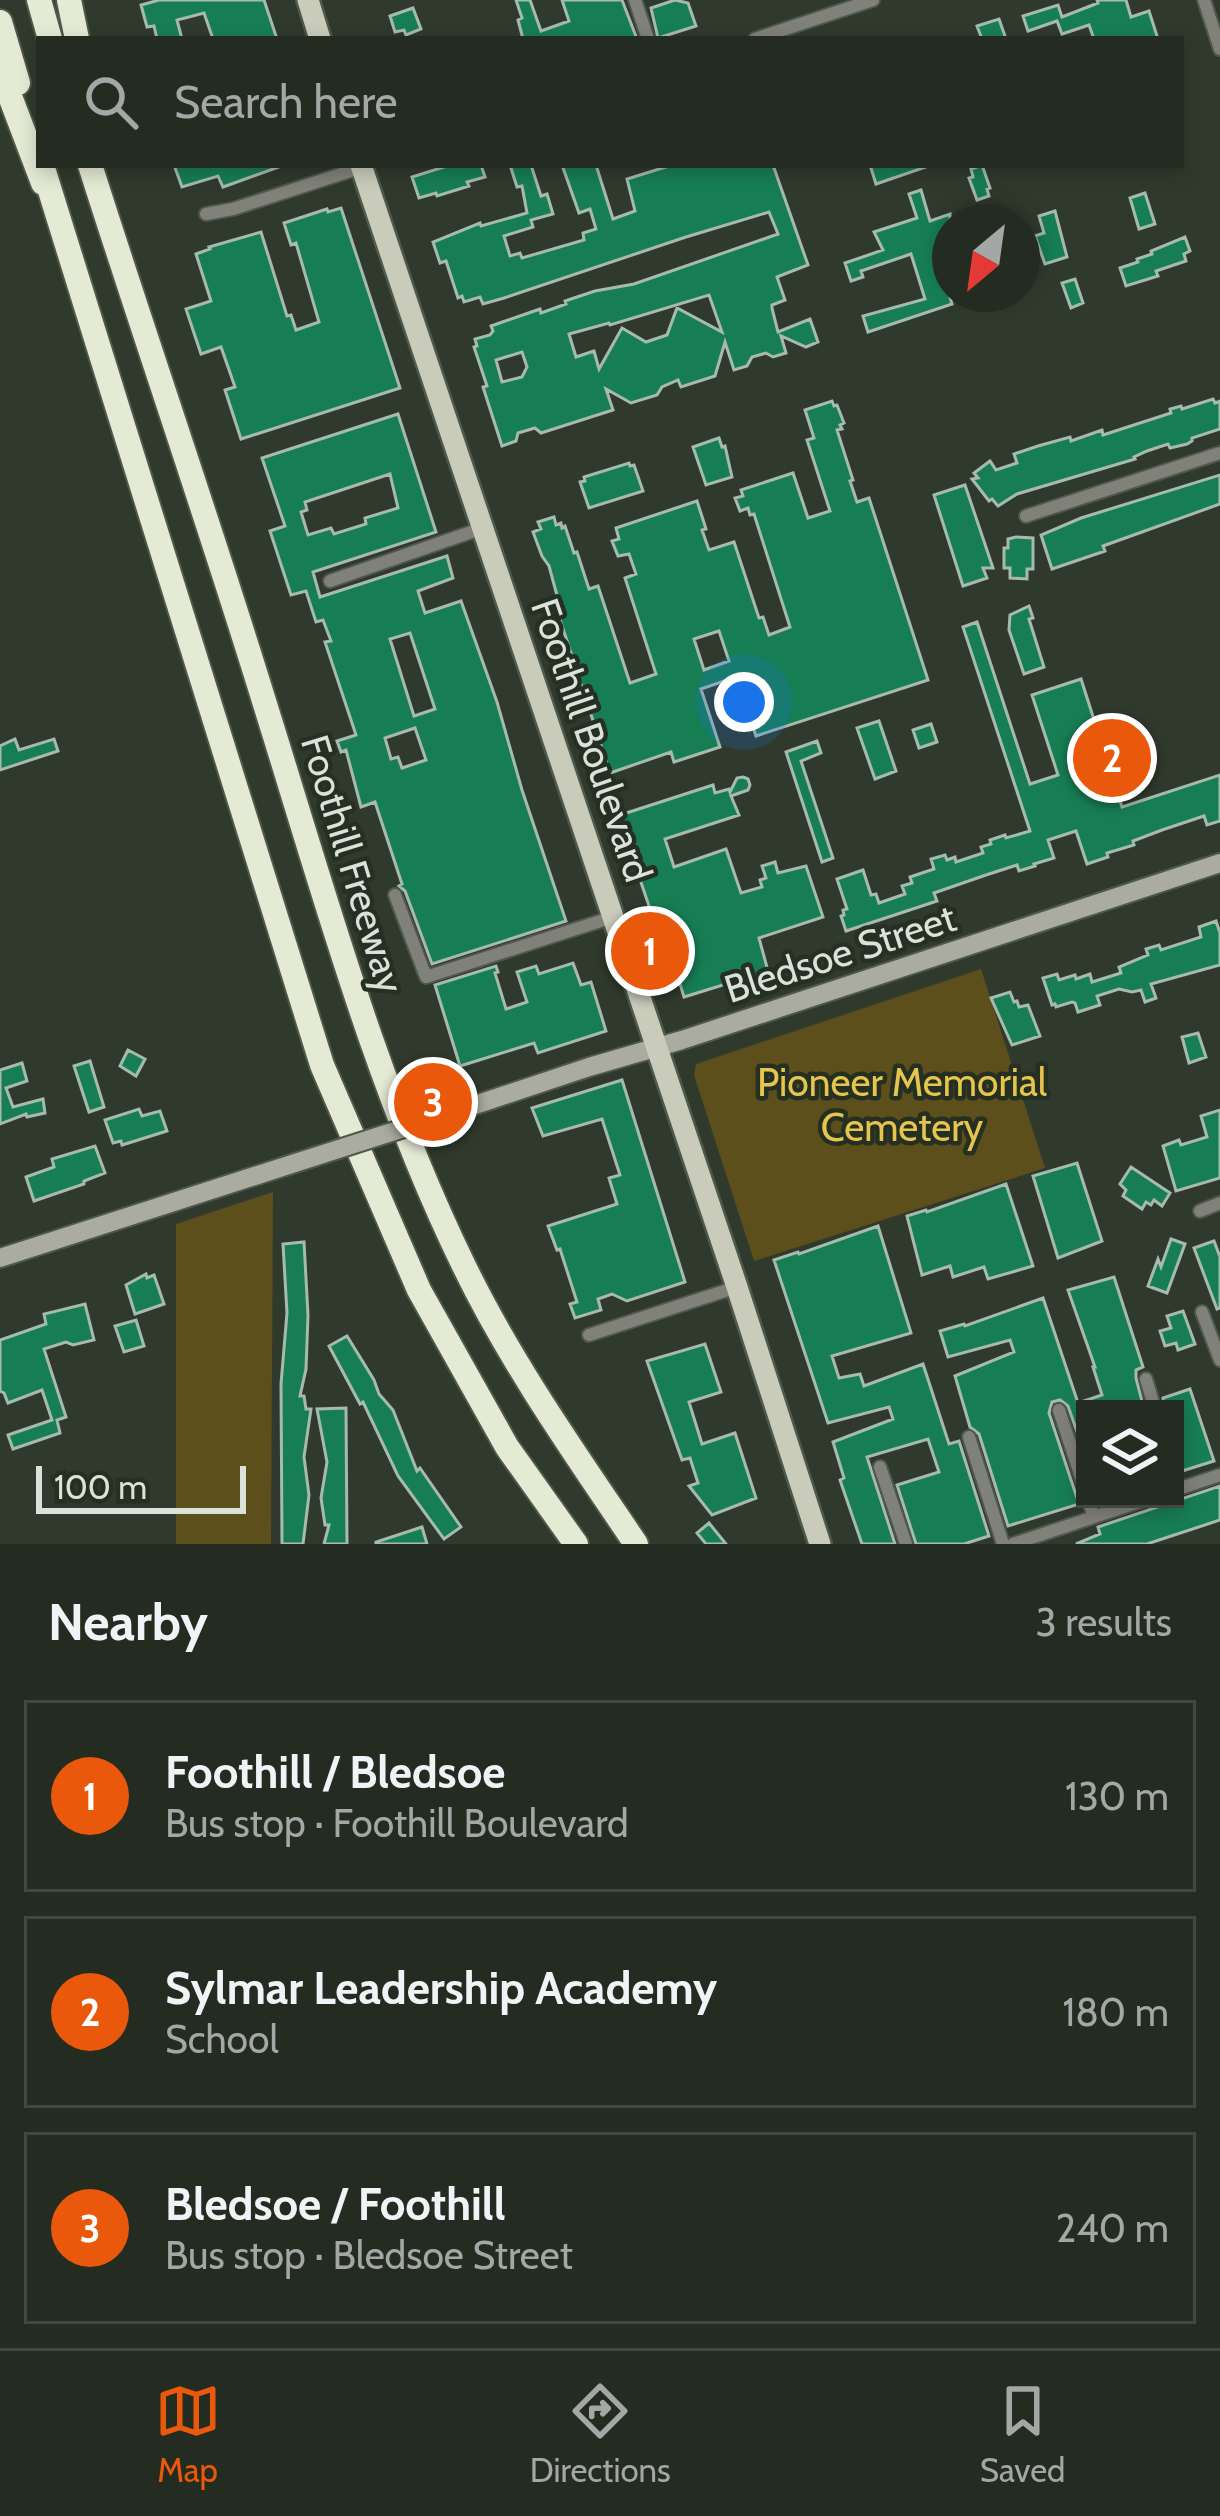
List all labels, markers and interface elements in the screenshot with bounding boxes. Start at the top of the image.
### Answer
search box [36,36,1184,168]
icon: search [78,69,144,135]
text: Search here [174,75,398,129]
north arrow [932,204,1040,312]
street label: Foothill Boulevard [521,592,663,888]
your location [714,672,774,732]
pin: 2 [1073,713,1151,803]
street label: Foothill Freeway [291,729,415,999]
street label: Bledsoe Street [718,893,962,1013]
pin: 1 [611,906,689,996]
pin: 3 [394,1057,472,1147]
park label: Pioneer Memorial Cemetery [757,1058,1047,1151]
map controls [1076,1400,1184,1508]
button: layers [1076,1400,1184,1508]
scale bar [36,1460,246,1513]
text: 100 m [54,1467,147,1507]
text: Nearby [48,1591,208,1653]
text: 3 results [1035,1598,1172,1646]
text: Foothill / Bledsoe [165,1745,505,1799]
text: 1 [83,1772,97,1820]
text: 130 m [1065,1772,1169,1820]
text: Bus stop · Foothill Boulevard [165,1799,629,1847]
text: Sylmar Leadership Academy [165,1961,717,2015]
text: 2 [80,1988,100,2036]
text: 180 m [1062,1988,1169,2036]
text: School [165,2015,279,2063]
text: Bledsoe / Foothill [165,2177,505,2231]
text: 3 [79,2204,101,2252]
text: 240 m [1056,2204,1169,2252]
text: Bus stop · Bledsoe Street [165,2231,573,2279]
tab: Map [155,2378,221,2490]
tab: Directions [530,2378,671,2490]
tab: Saved [980,2378,1065,2490]

